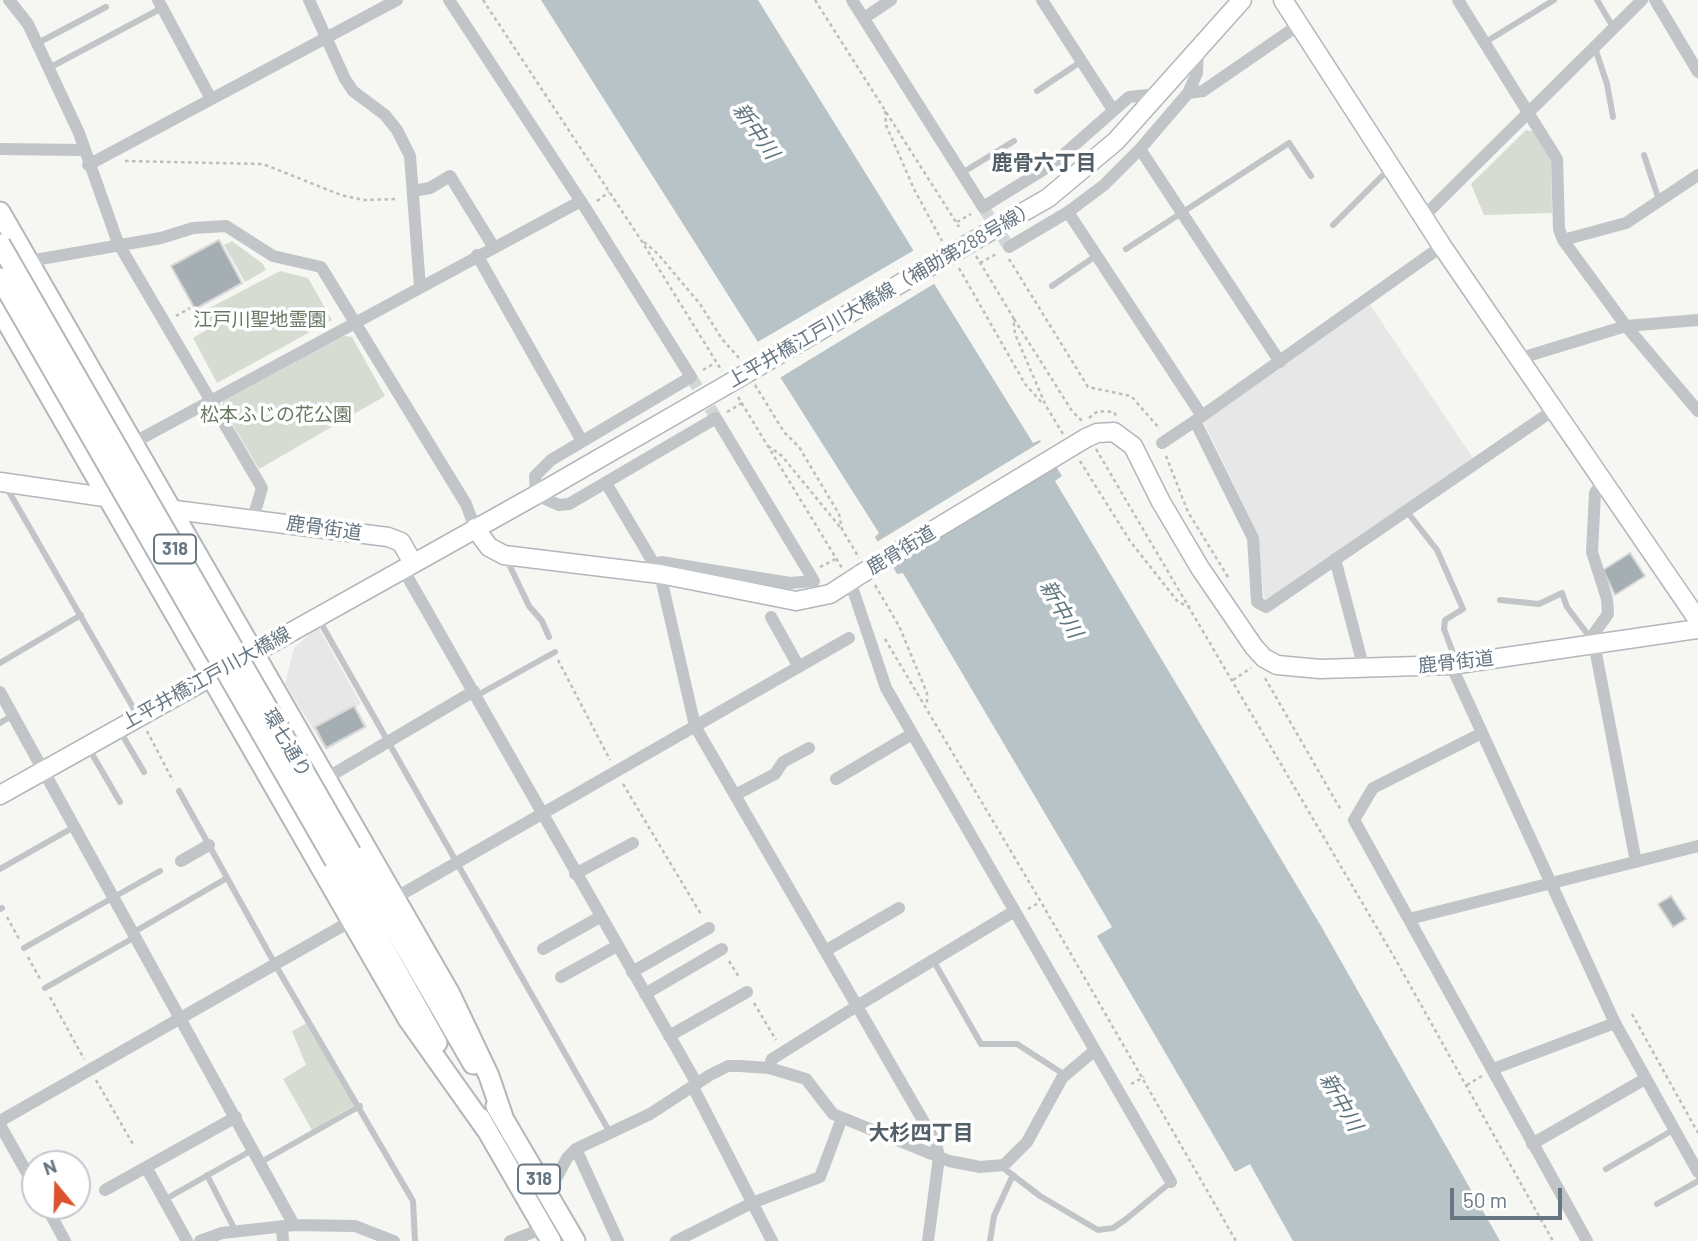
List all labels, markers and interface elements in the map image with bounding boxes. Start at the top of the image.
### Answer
water label: 新中川 [728,98,784,164]
district label: 鹿骨六丁目 [992,150,1096,176]
street label: 上平井橋江戸川大橋線（補助第288号線） [723,196,1041,392]
park label: 江戸川聖地霊園 [194,309,326,331]
park label: 松本ふじの花公園 [200,404,352,426]
street label: 鹿骨街道 [285,511,363,545]
street label: 鹿骨街道 [863,521,939,579]
road number: 318 [154,534,196,564]
water label: 新中川 [1034,575,1088,643]
street label: 上平井橋江戸川大橋線 [117,622,295,734]
street label: 鹿骨街道 [1417,647,1495,677]
street label: 環七通り [258,704,316,782]
water label: 新中川 [1314,1068,1368,1136]
district label: 大杉四丁目 [869,1120,973,1146]
north arrow [21,1150,91,1220]
text: N [40,1154,59,1179]
road number: 318 [518,1164,560,1194]
scale bar [1453,1174,1565,1218]
text: 50 m [1463,1187,1507,1212]

